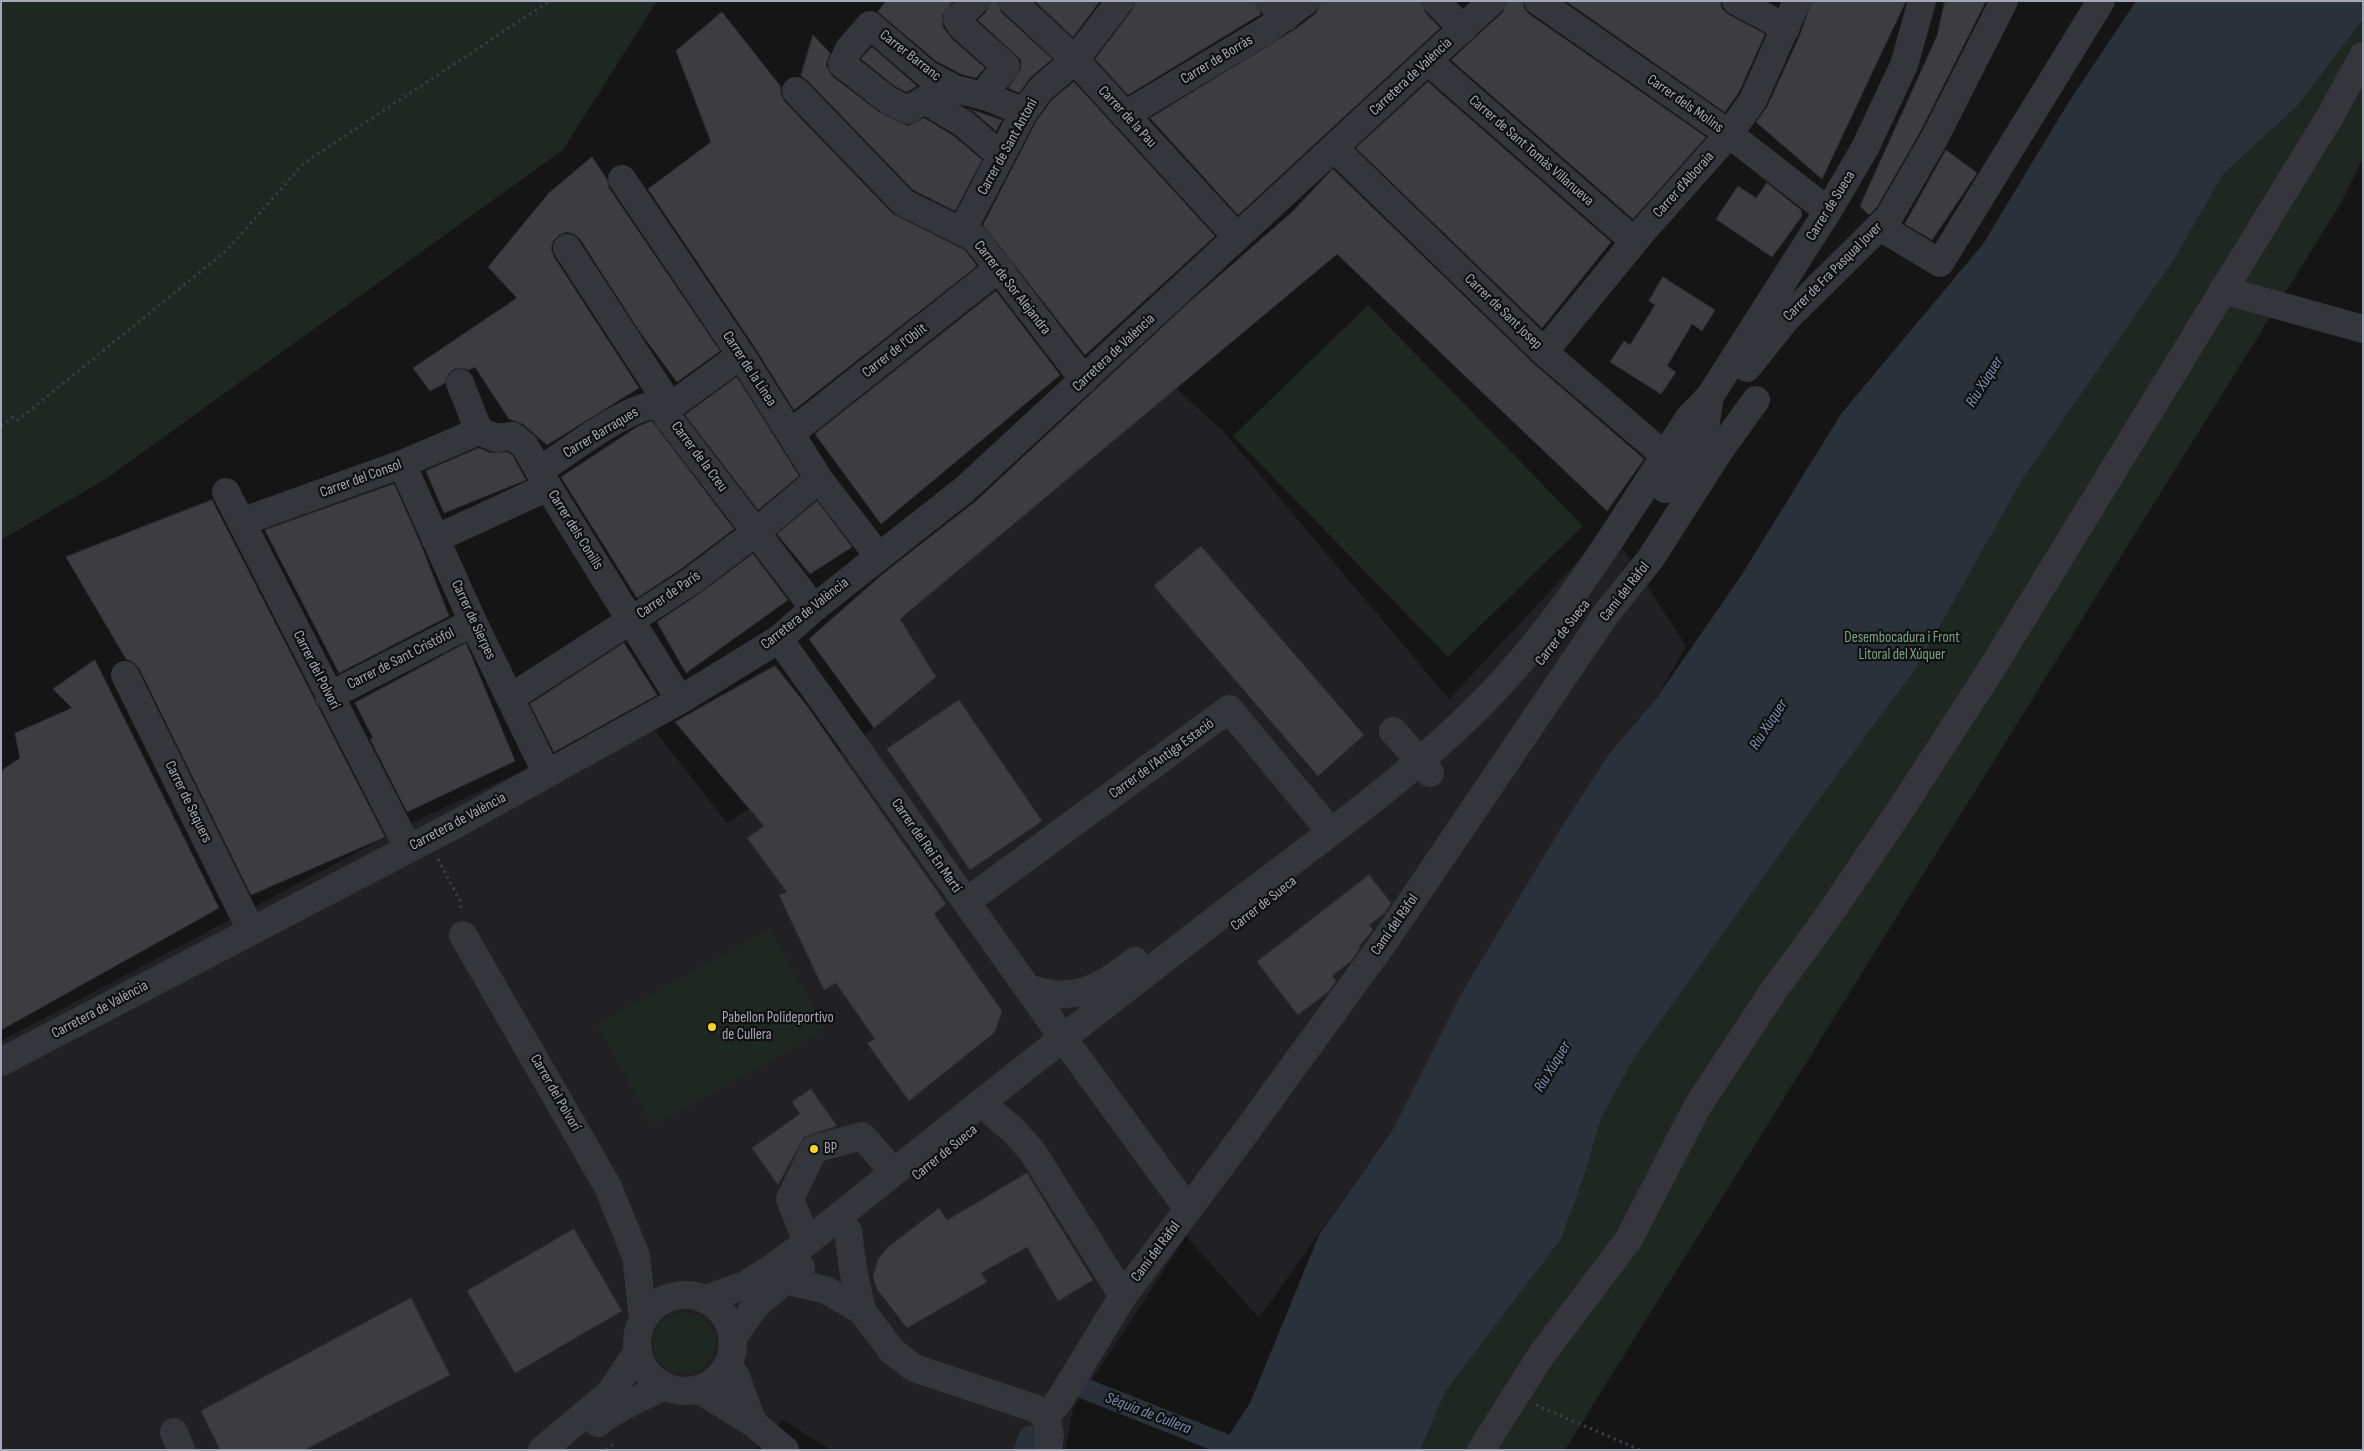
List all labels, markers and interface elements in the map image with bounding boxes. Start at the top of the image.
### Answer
street label: Carrer Barranc [876,26,944,86]
street label: Carrer de Borràs [1178,31,1256,89]
street label: Carretera de València [1366,34,1456,120]
street label: Carrer dels Molins [1643,71,1727,137]
street label: Carrer de la Pau [1094,82,1160,152]
street label: Carrer de Sant Tomàs Villanueva [1465,92,1597,210]
street label: Carrer de Sant Antoni [974,96,1042,198]
street label: Carrer d'Alboraia [1650,148,1718,222]
street label: Carrer de Sueca [1802,168,1860,244]
street label: Carrer de Fra Pasqual Jover [1780,219,1886,325]
street label: Carrer de Sor Alejandra [970,237,1054,339]
street label: Carrer de Sant Josep [1460,270,1546,354]
street label: Carretera de València [1069,310,1159,396]
street label: Carrer de l'Oblit [859,320,931,382]
street label: Carrer de la Línea [718,328,780,410]
water label: Riu Xúquer [1962,353,2008,411]
street label: Carrer Barraques [560,404,642,462]
street label: Carrer de la Creu [667,418,731,496]
street label: Carrer del Consol [318,456,404,502]
street label: Carrer dels Conills [543,487,607,573]
street label: Camí del Ràfol [1596,559,1654,625]
street label: Carrer de París [634,567,704,623]
street label: Carretera de València [758,574,852,654]
street label: Carrer de Sierpes [447,577,499,663]
street label: Carrer de Sueca [1532,596,1594,670]
street label: Carrer de Sant Cristòfol [345,624,457,694]
street label: Carrer del Polvorí [289,628,343,712]
park label: Desembocadura i Front Litoral del Xúquer [1844,629,1960,664]
water label: Riu Xúquer [1746,696,1792,754]
street label: Carrer de l'Antiga Estació [1106,715,1218,803]
street label: Carrer de Sequers [160,758,216,846]
street label: Carretera de València [407,789,509,855]
street label: Carrer del Rei En Martí [887,795,965,897]
street label: Carrer de Sueca [1227,873,1301,935]
street label: Camí del Ràfol [1367,891,1423,959]
street label: Carretera de València [49,977,151,1043]
place label: Pabellon Polideportivo de Cullera [722,1009,834,1044]
marker: Pabellon Polideportivo de Cullera [706,1021,718,1033]
water label: Riu Xúquer [1530,1038,1576,1096]
street label: Carrer del Polvorí [526,1051,584,1135]
street label: Carrer de Sueca [909,1121,981,1185]
place label: BP [824,1140,837,1158]
marker: BP [808,1143,820,1155]
street label: Camí del Ràfol [1128,1218,1184,1286]
water label: Sèquia de Cullera [1102,1389,1194,1439]

